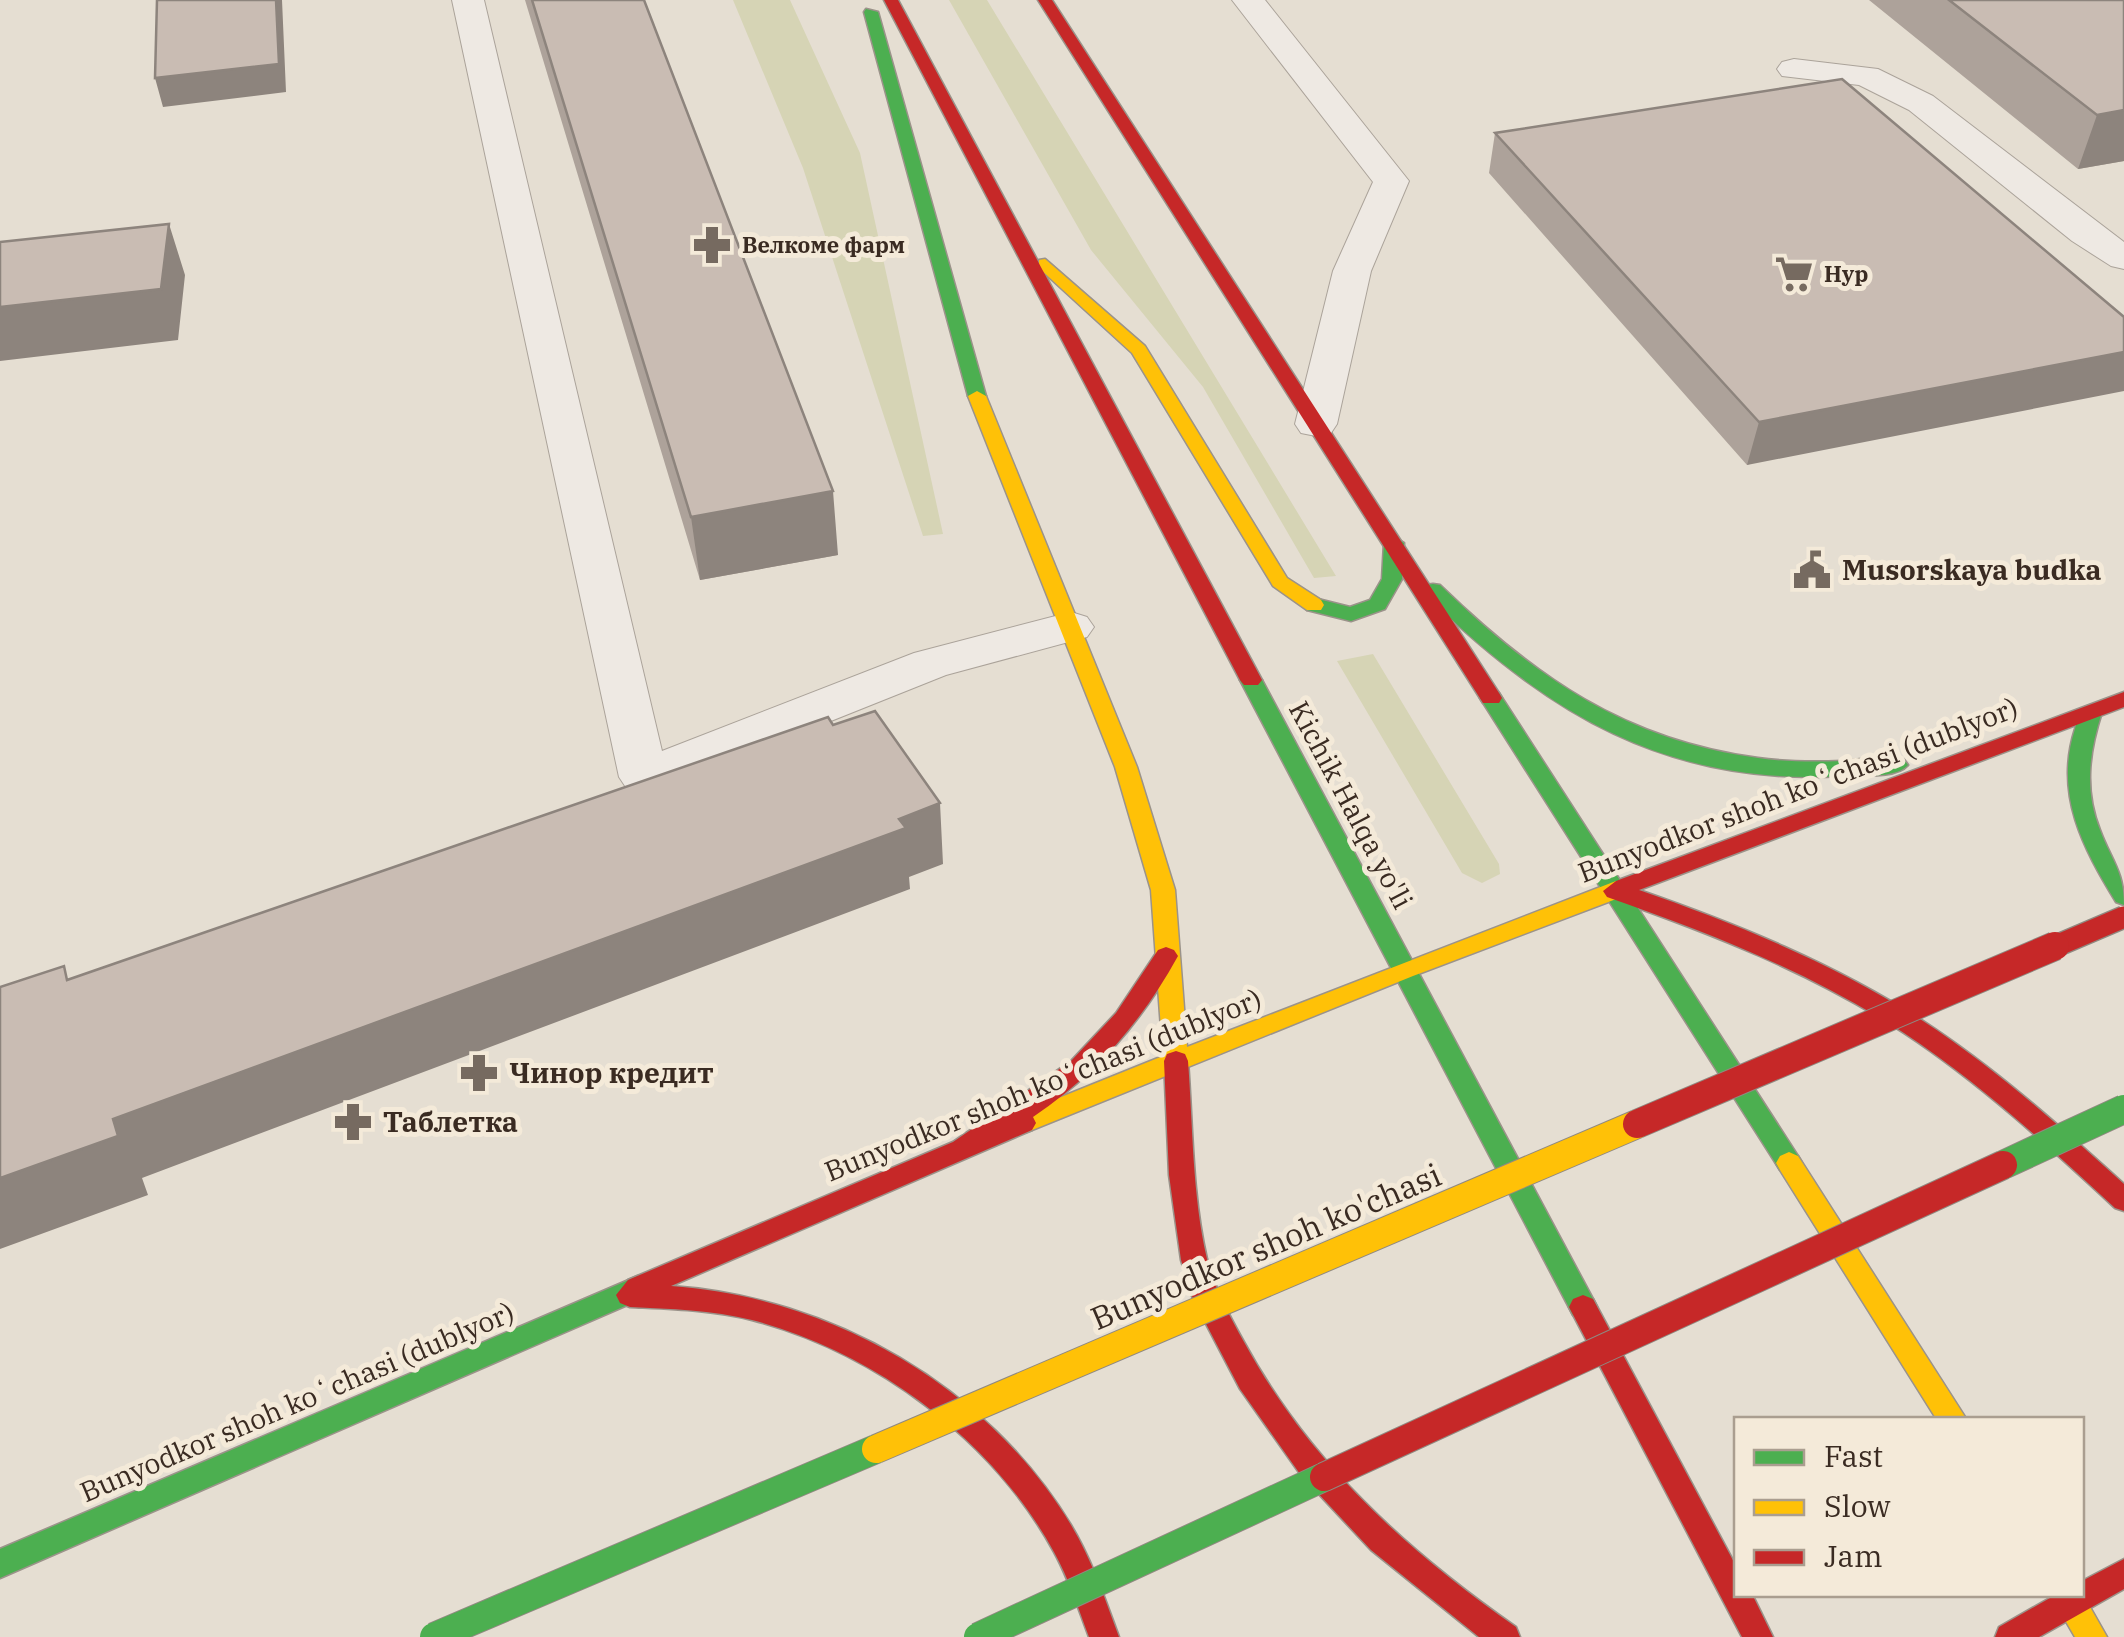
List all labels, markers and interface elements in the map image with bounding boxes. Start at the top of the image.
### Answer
pharmacy icon: Велкоме фарм [691,224,733,266]
place label: Велкоме фарм [742,230,905,259]
supermarket icon: Нур [1773,253,1815,295]
place label: Нур [1824,259,1868,288]
public building icon: Musorskaya budka [1791,549,1833,591]
place label: Musorskaya budka [1842,551,2102,588]
street label: Bunyodkor shoh koʻchasi (dublyor) [1573,688,2023,891]
street label: Kichik Halqa yo'li [1281,694,1422,915]
street label: Bunyodkor shoh koʻchasi (dublyor) [819,980,1267,1189]
pharmacy icon: Чинор кредит [458,1052,500,1094]
place label: Чинор кредит [509,1054,714,1091]
pharmacy icon: Таблетка [332,1101,374,1143]
place label: Таблетка [383,1103,518,1140]
street label: Bunyodkor shoh ko'chasi [1084,1153,1447,1339]
street label: Bunyodkor shoh koʻchasi (dublyor) [74,1293,519,1510]
legend [1734,1417,2084,1597]
text: Fast [1824,1436,1883,1475]
text: Slow [1824,1486,1891,1525]
text: Jam [1824,1536,1883,1575]

